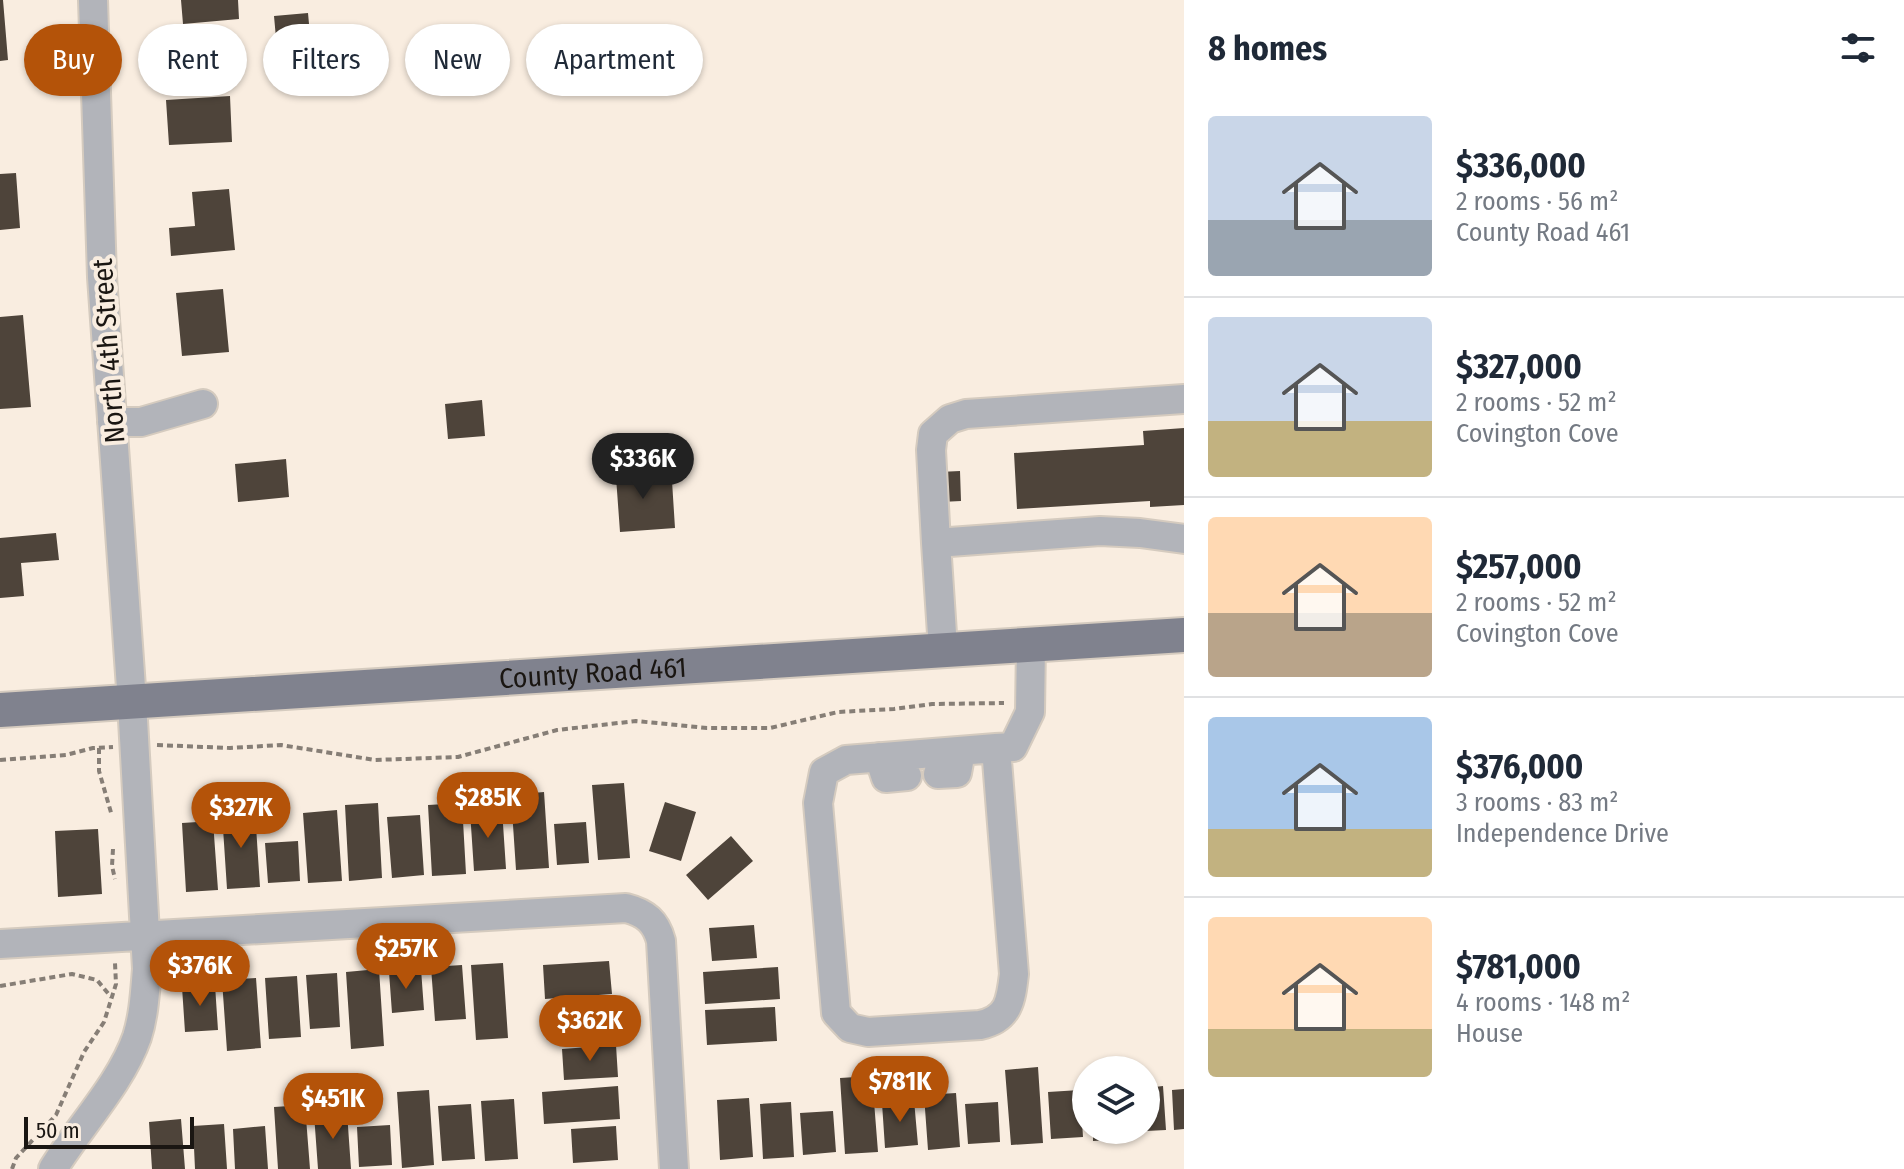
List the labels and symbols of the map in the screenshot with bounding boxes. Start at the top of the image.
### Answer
street label: North 4th Street [86,257,131,444]
pin: $336K [587,433,699,501]
street label: County Road 461 [498,651,688,695]
pin: $285K [432,772,544,840]
pin: $327K [185,782,297,850]
pin: $257K [350,923,462,991]
pin: $376K [144,940,256,1008]
pin: $362K [534,995,646,1063]
pin: $781K [844,1056,956,1124]
pin: $451K [277,1073,389,1141]
scale bar [24,1113,194,1149]

